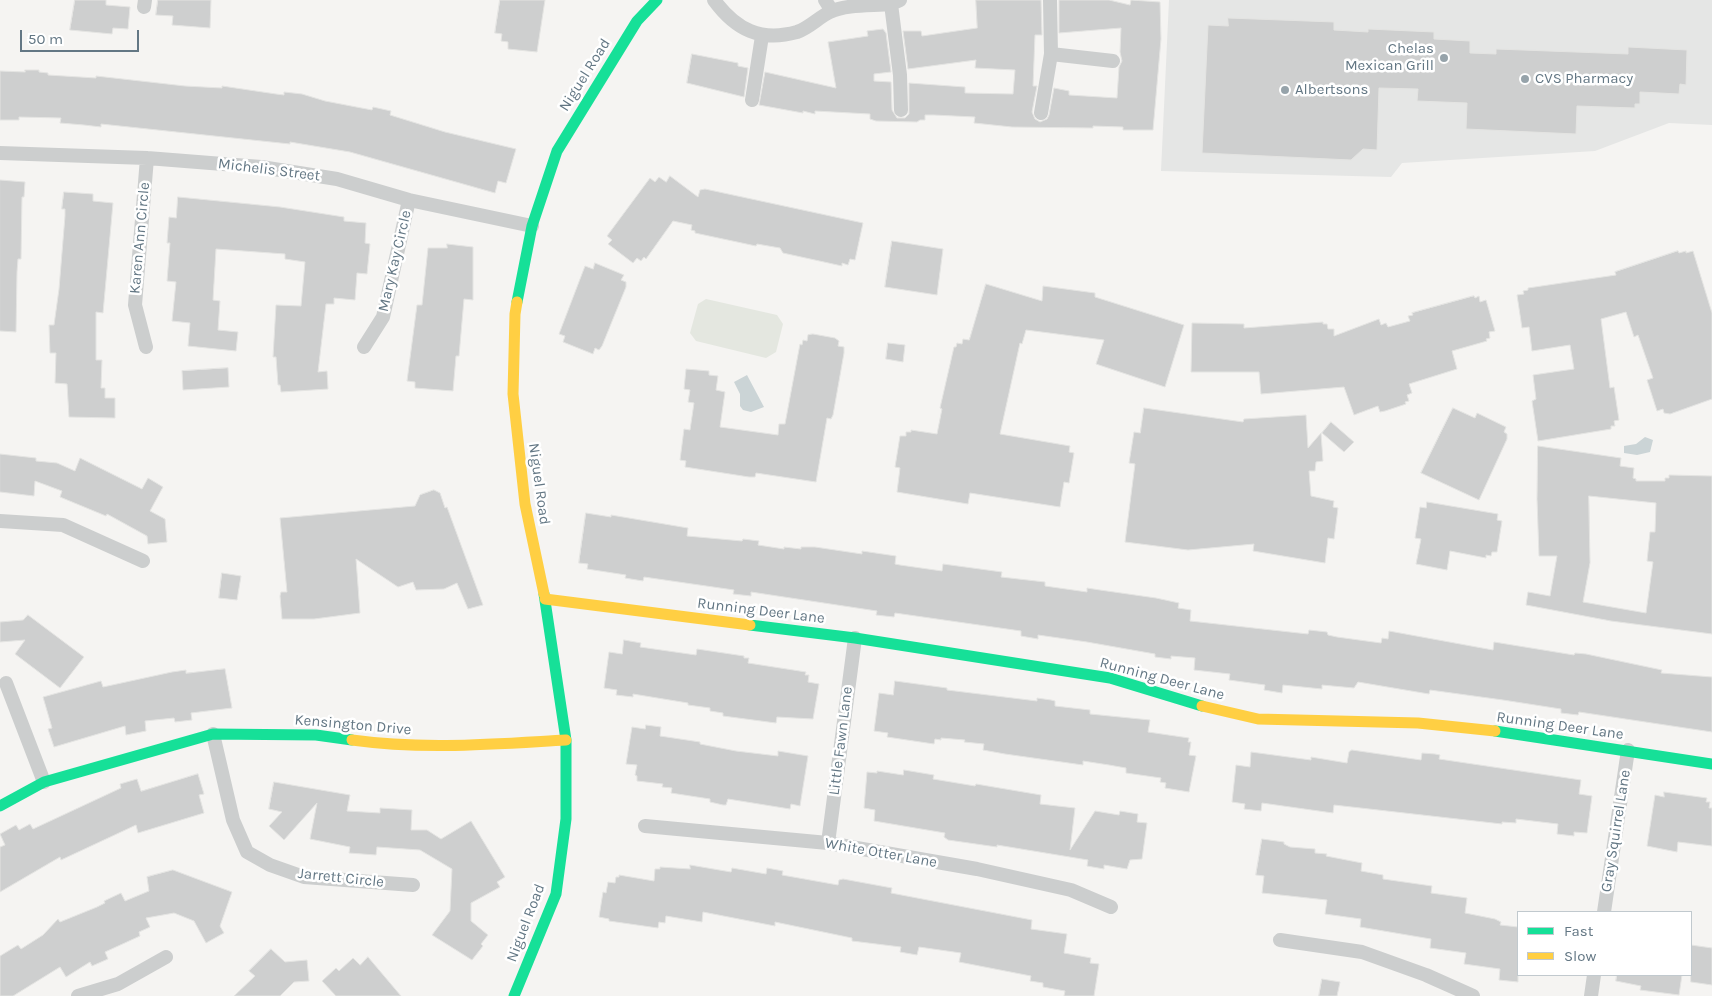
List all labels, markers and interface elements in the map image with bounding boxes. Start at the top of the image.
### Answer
scale bar [22,20,141,52]
text: 50 m [28,30,63,48]
street label: Niguel Road [556,35,614,115]
place label: Chelas Mexican Grill [1345,40,1434,75]
marker: Chelas Mexican Grill [1438,52,1450,64]
place label: CVS Pharmacy [1535,70,1633,88]
marker: CVS Pharmacy [1519,73,1531,85]
place label: Albertsons [1295,81,1368,99]
marker: Albertsons [1279,84,1291,96]
street label: Michelis Street [217,155,321,185]
street label: Karen Ann Circle [126,181,154,295]
street label: Mary Kay Circle [375,209,415,313]
street label: Niguel Road [524,442,554,526]
street label: Running Deer Lane [696,594,826,628]
street label: Running Deer Lane [1098,654,1226,704]
street label: Little Fawn Lane [825,686,857,796]
street label: Running Deer Lane [1495,708,1625,744]
street label: Kensington Drive [294,711,412,739]
street label: Gray Squirrel Lane [1597,769,1635,893]
street label: White Otter Lane [824,834,938,872]
street label: Jarrett Circle [297,865,385,891]
street label: Niguel Road [503,881,549,965]
legend [1517,911,1692,976]
text: Fast [1564,922,1593,940]
text: Slow [1564,947,1596,965]

